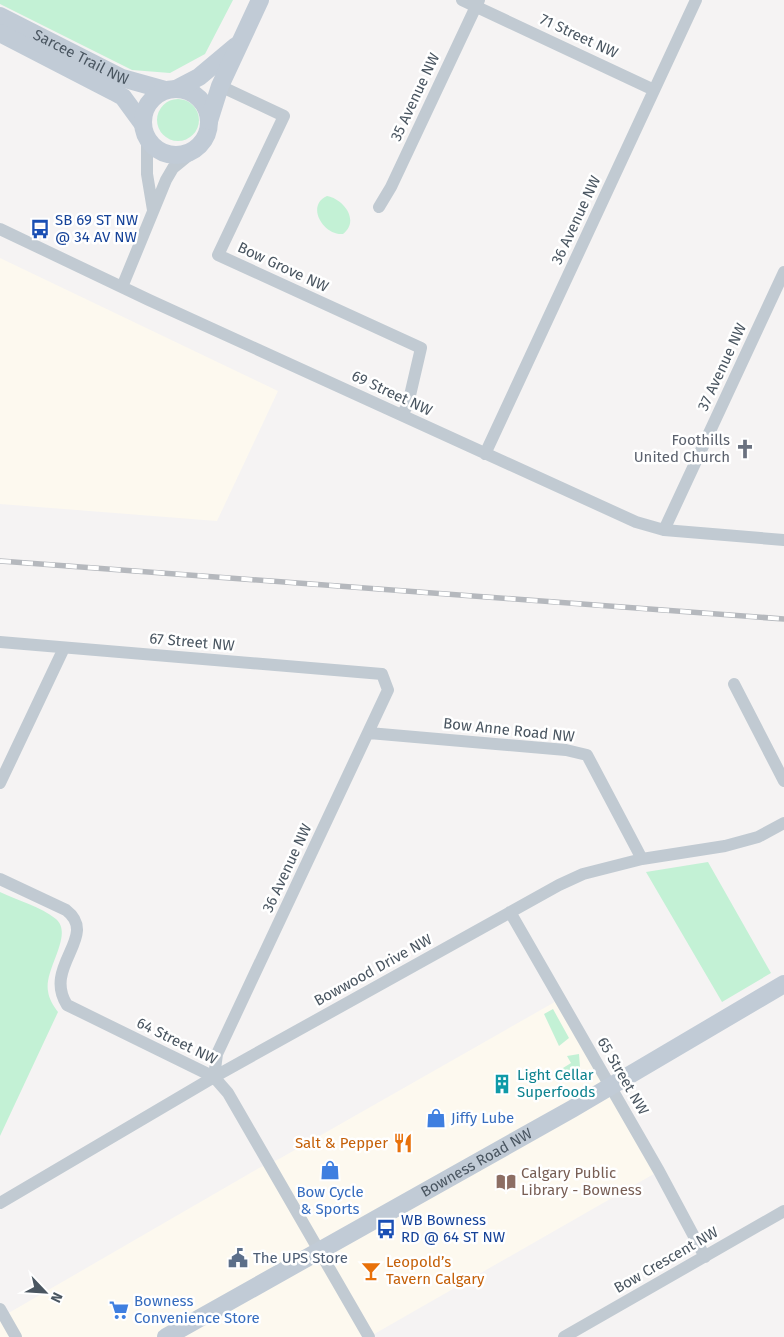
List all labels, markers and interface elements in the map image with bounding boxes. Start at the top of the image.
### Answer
street label: 71 Street NW [537,10,621,62]
street label: Sarcee Trail NW [30,25,131,89]
street label: 35 Avenue NW [387,49,444,144]
street label: 36 Avenue NW [548,172,605,267]
place label: SB 69 ST NW @ 34 AV NW [55,211,139,246]
bus stop icon: SB 69 ST NW @ 34 AV NW [29,218,51,240]
street label: Bow Grove NW [235,238,332,296]
street label: 37 Avenue NW [694,320,750,414]
street label: 69 Street NW [349,366,436,420]
place label: Foothills United Church [634,431,730,466]
church icon: Foothills United Church [734,438,756,460]
street label: 67 Street NW [149,629,236,655]
street label: Bow Anne Road NW [442,714,576,746]
street label: 36 Avenue NW [259,820,316,915]
street label: Bowwood Drive NW [311,930,435,1010]
street label: 64 Street NW [134,1014,221,1068]
street label: 65 Street NW [594,1034,653,1119]
place label: Light Cellar Superfoods [517,1066,595,1101]
building icon: Light Cellar Superfoods [491,1073,513,1095]
shop icon: Jiffy Lube [425,1107,447,1129]
place label: Jiffy Lube [451,1109,514,1127]
street label: Bowness Road NW [418,1124,536,1201]
restaurant icon: Salt & Pepper [392,1132,414,1154]
place label: Salt & Pepper [295,1134,388,1152]
shop icon: Bow Cycle & Sports [319,1159,341,1181]
place label: Calgary Public Library - Bowness [521,1164,642,1199]
library icon: Calgary Public Library - Bowness [495,1171,517,1193]
place label: Bow Cycle & Sports [296,1183,364,1218]
place label: WB Bowness RD @ 64 ST NW [401,1211,506,1246]
bus stop icon: WB Bowness RD @ 64 ST NW [375,1218,397,1240]
street label: Bow Crescent NW [611,1223,722,1297]
public building icon: The UPS Store [227,1247,249,1269]
place label: The UPS Store [253,1249,348,1267]
place label: Leopold’s Tavern Calgary [386,1253,485,1288]
bar icon: Leopold’s Tavern Calgary [360,1260,382,1282]
north arrow [20,1267,70,1317]
text: N [47,1289,66,1305]
place label: Bowness Convenience Store [134,1292,260,1327]
supermarket icon: Bowness Convenience Store [108,1299,130,1321]

